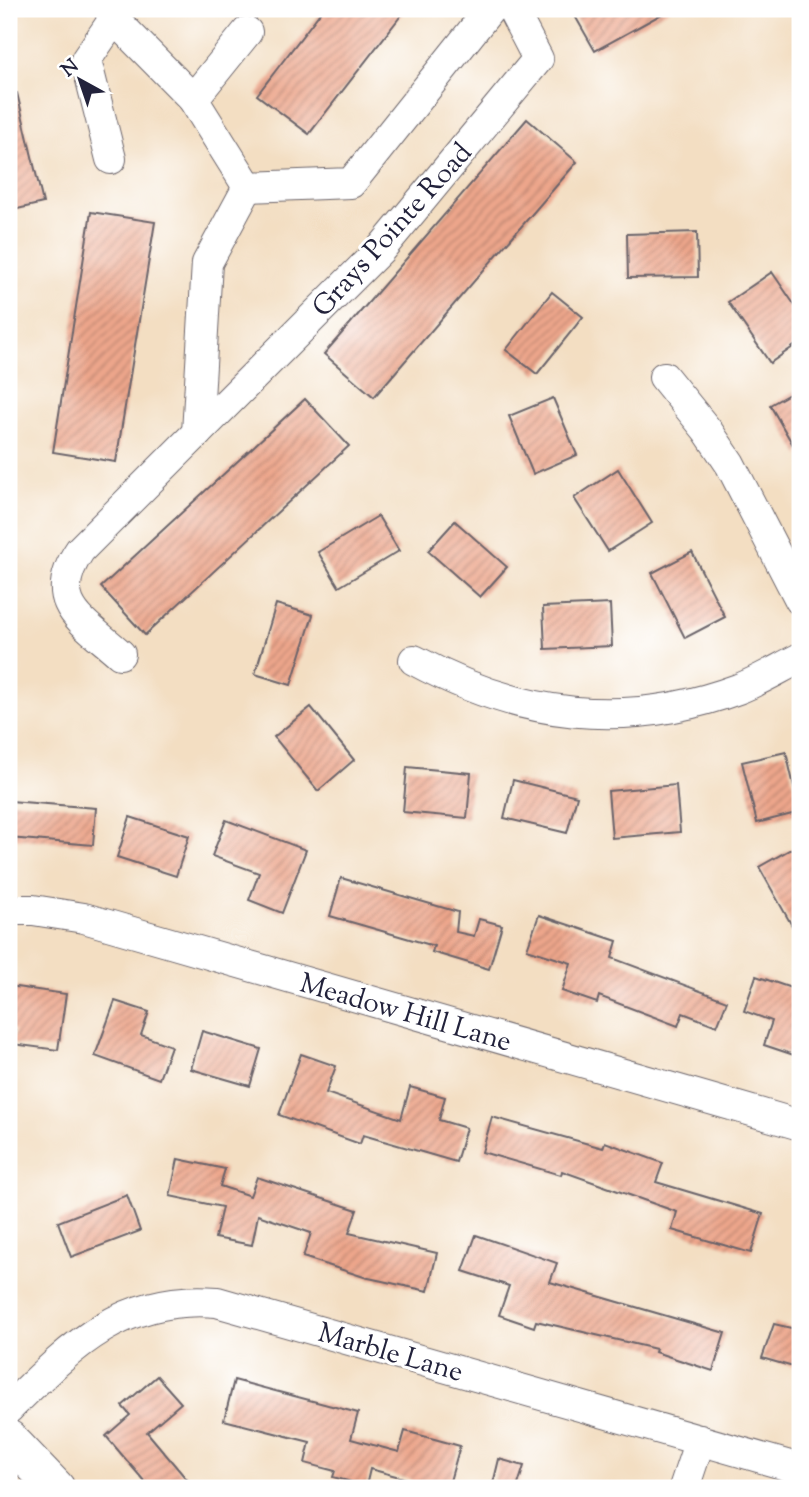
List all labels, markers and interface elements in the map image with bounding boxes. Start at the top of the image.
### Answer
north arrow [46,46,116,116]
text: N [56,54,85,84]
street label: Grays Pointe Road [304,135,483,327]
street label: Meadow Hill Lane [295,965,516,1063]
street label: Marble Lane [313,1314,467,1394]

